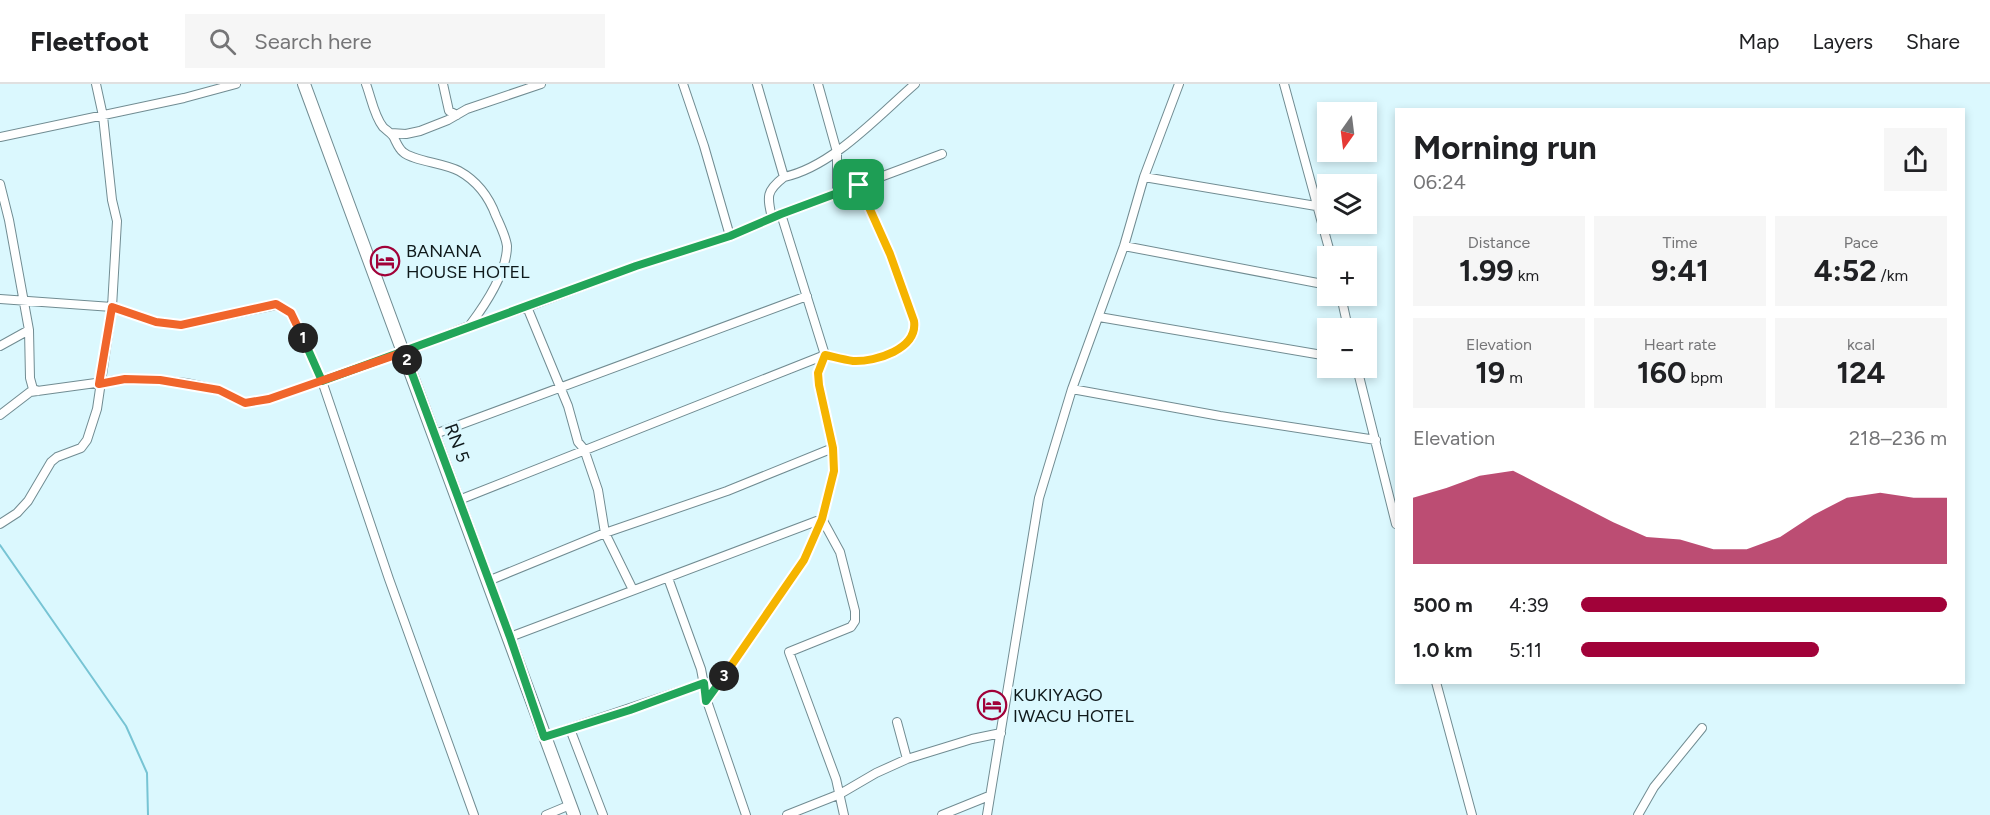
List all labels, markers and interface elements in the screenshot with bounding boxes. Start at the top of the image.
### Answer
search box [185,14,605,68]
text: Fleetfoot [30,24,149,58]
icon: search [206,25,239,58]
text: Search here [254,28,372,55]
text: Map [1739,29,1779,54]
text: Layers [1812,29,1873,54]
text: Share [1906,29,1960,54]
north arrow [1317,102,1377,162]
map controls [1317,102,1377,378]
text: Morning run [1413,128,1597,167]
button: share [1884,128,1947,191]
pin [833,159,884,210]
icon: arrive [842,168,875,201]
text: 06:24 [1413,170,1466,194]
button: layers [1317,174,1377,234]
text: Distance [1468,233,1530,252]
text: Time [1663,233,1697,252]
text: Pace [1844,233,1878,252]
place label: BANANA HOUSE HOTEL [406,240,530,283]
hotel icon: BANANA HOUSE HOTEL [369,245,401,277]
button: + [1317,246,1377,306]
text: 1.99 [1459,252,1514,289]
text: 9:41 [1651,252,1709,289]
text: 4:52 [1814,252,1877,289]
text: km [1514,266,1539,285]
text: /km [1877,266,1908,285]
button: − [1317,318,1377,378]
pin: 1 [288,323,318,353]
text: 1 [300,328,306,347]
text: Elevation [1466,335,1532,354]
text: Heart rate [1644,335,1716,354]
text: kcal [1847,335,1875,354]
pin: 2 [392,345,422,375]
text: 2 [402,350,412,369]
text: 19 [1475,354,1505,391]
text: 160 [1637,354,1687,391]
text: 124 [1836,354,1886,391]
text: m [1505,368,1523,387]
text: bpm [1687,368,1723,387]
street label: RN 5 [440,420,474,466]
text: Elevation [1413,426,1495,450]
text: 218–236 m [1849,426,1947,450]
text: 500 m [1413,593,1473,617]
text: 4:39 [1509,593,1549,617]
text: 1.0 km [1413,638,1472,662]
text: 5:11 [1509,638,1542,662]
pin: 3 [709,661,739,691]
text: 3 [720,666,728,685]
place label: KUKIYAGO IWACU HOTEL [1013,684,1134,727]
hotel icon: KUKIYAGO IWACU HOTEL [976,689,1008,721]

